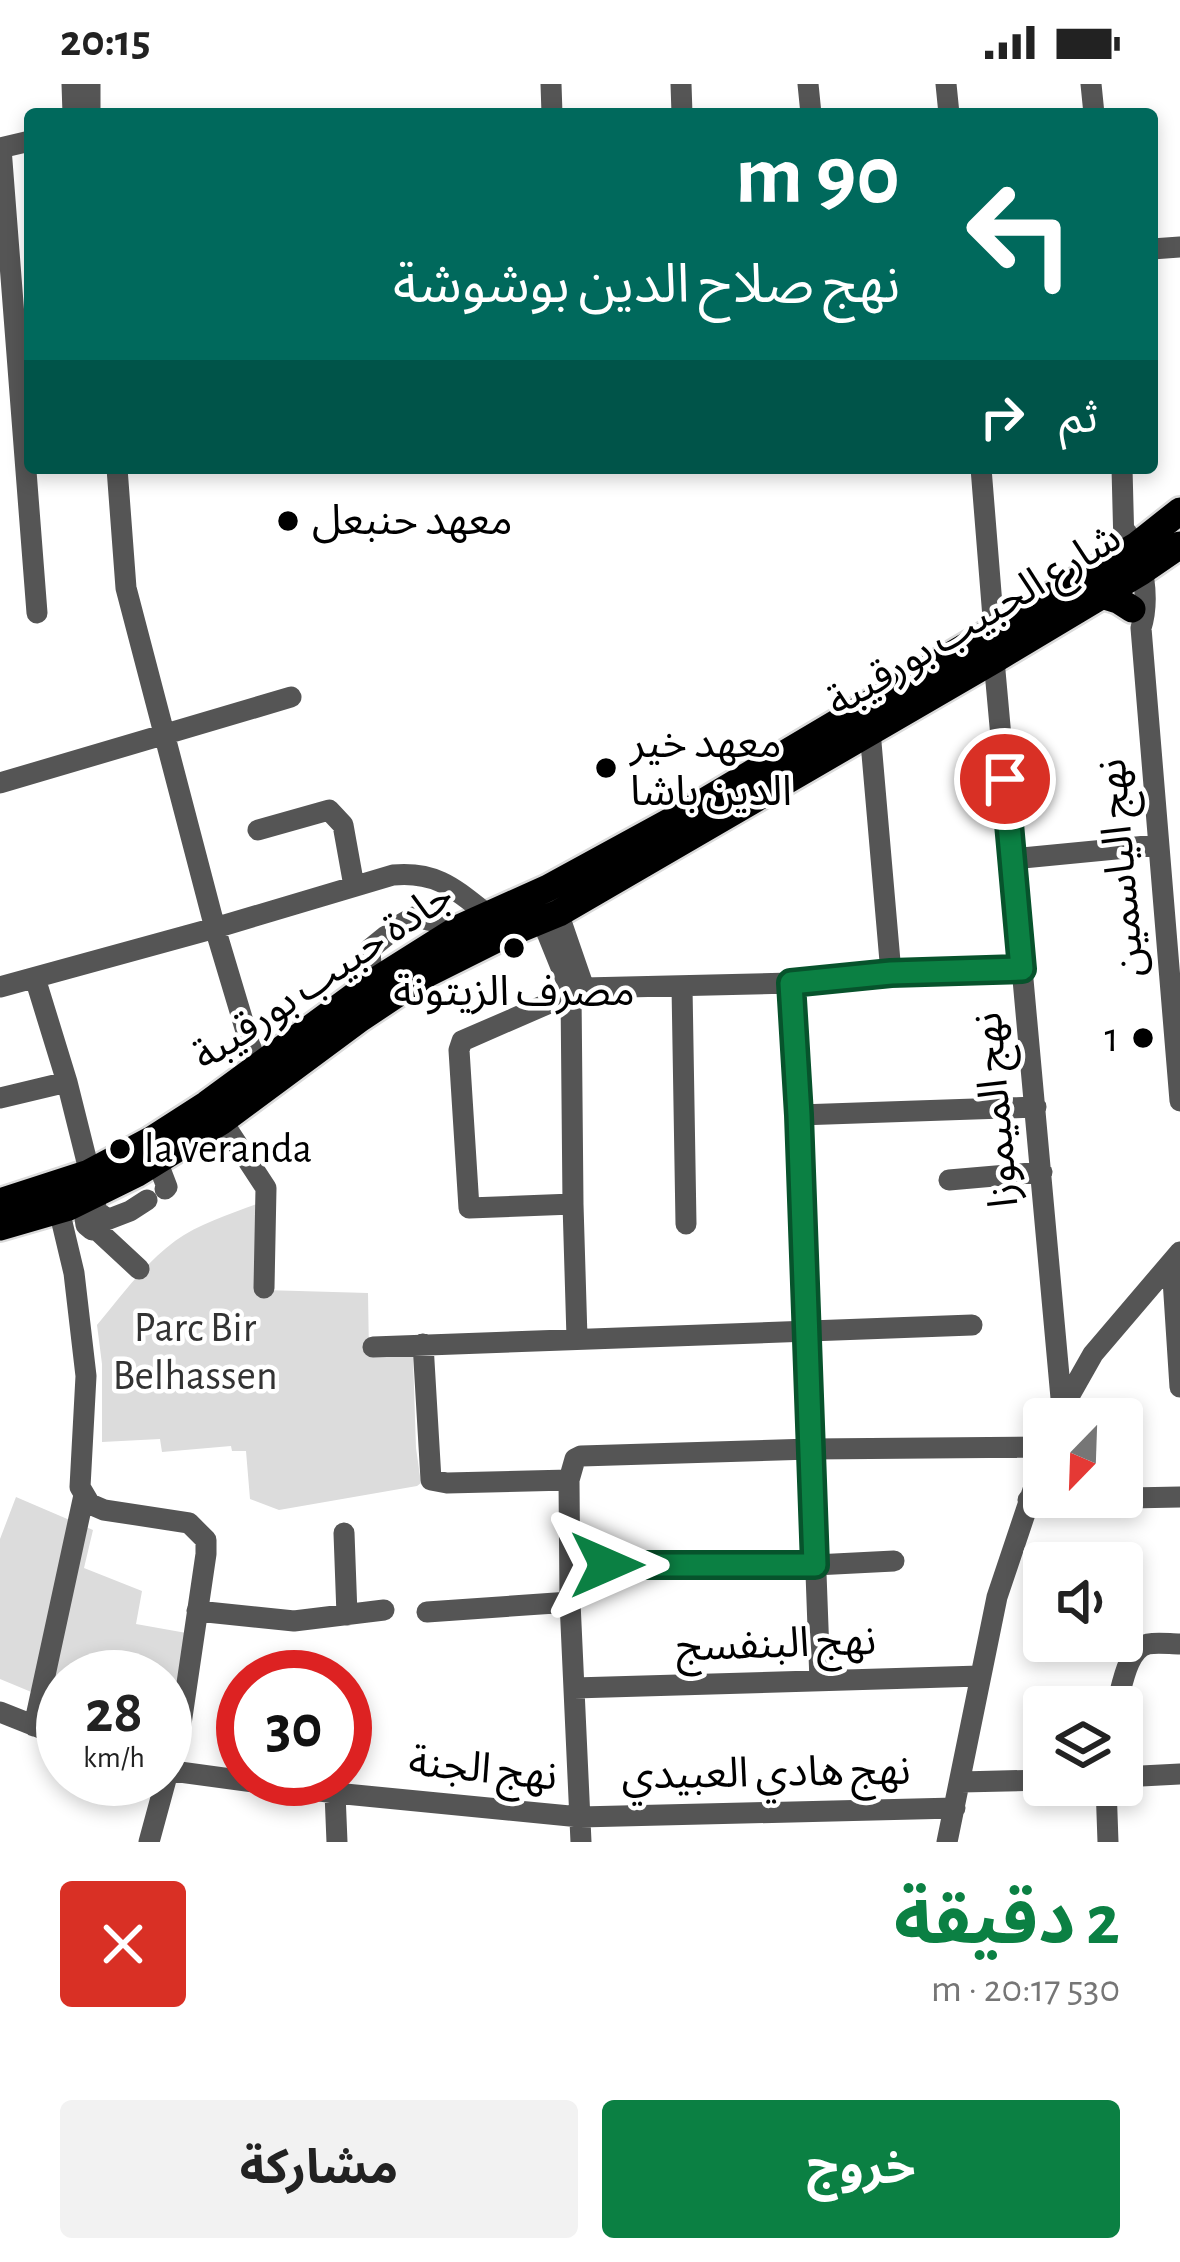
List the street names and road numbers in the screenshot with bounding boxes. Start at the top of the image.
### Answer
street label: شارع الحبيب بورقيبة [820,516,1133,732]
street label: نهج الياسمين [1091,756,1160,979]
street label: جادة حبيب بورقيبة [186,874,462,1080]
street label: نهج الميموزا [967,1010,1034,1210]
street label: نهج البنفسج [675,1620,877,1677]
street label: نهج الجنة [406,1740,559,1807]
street label: نهج هادي العبيدي [621,1749,911,1806]

